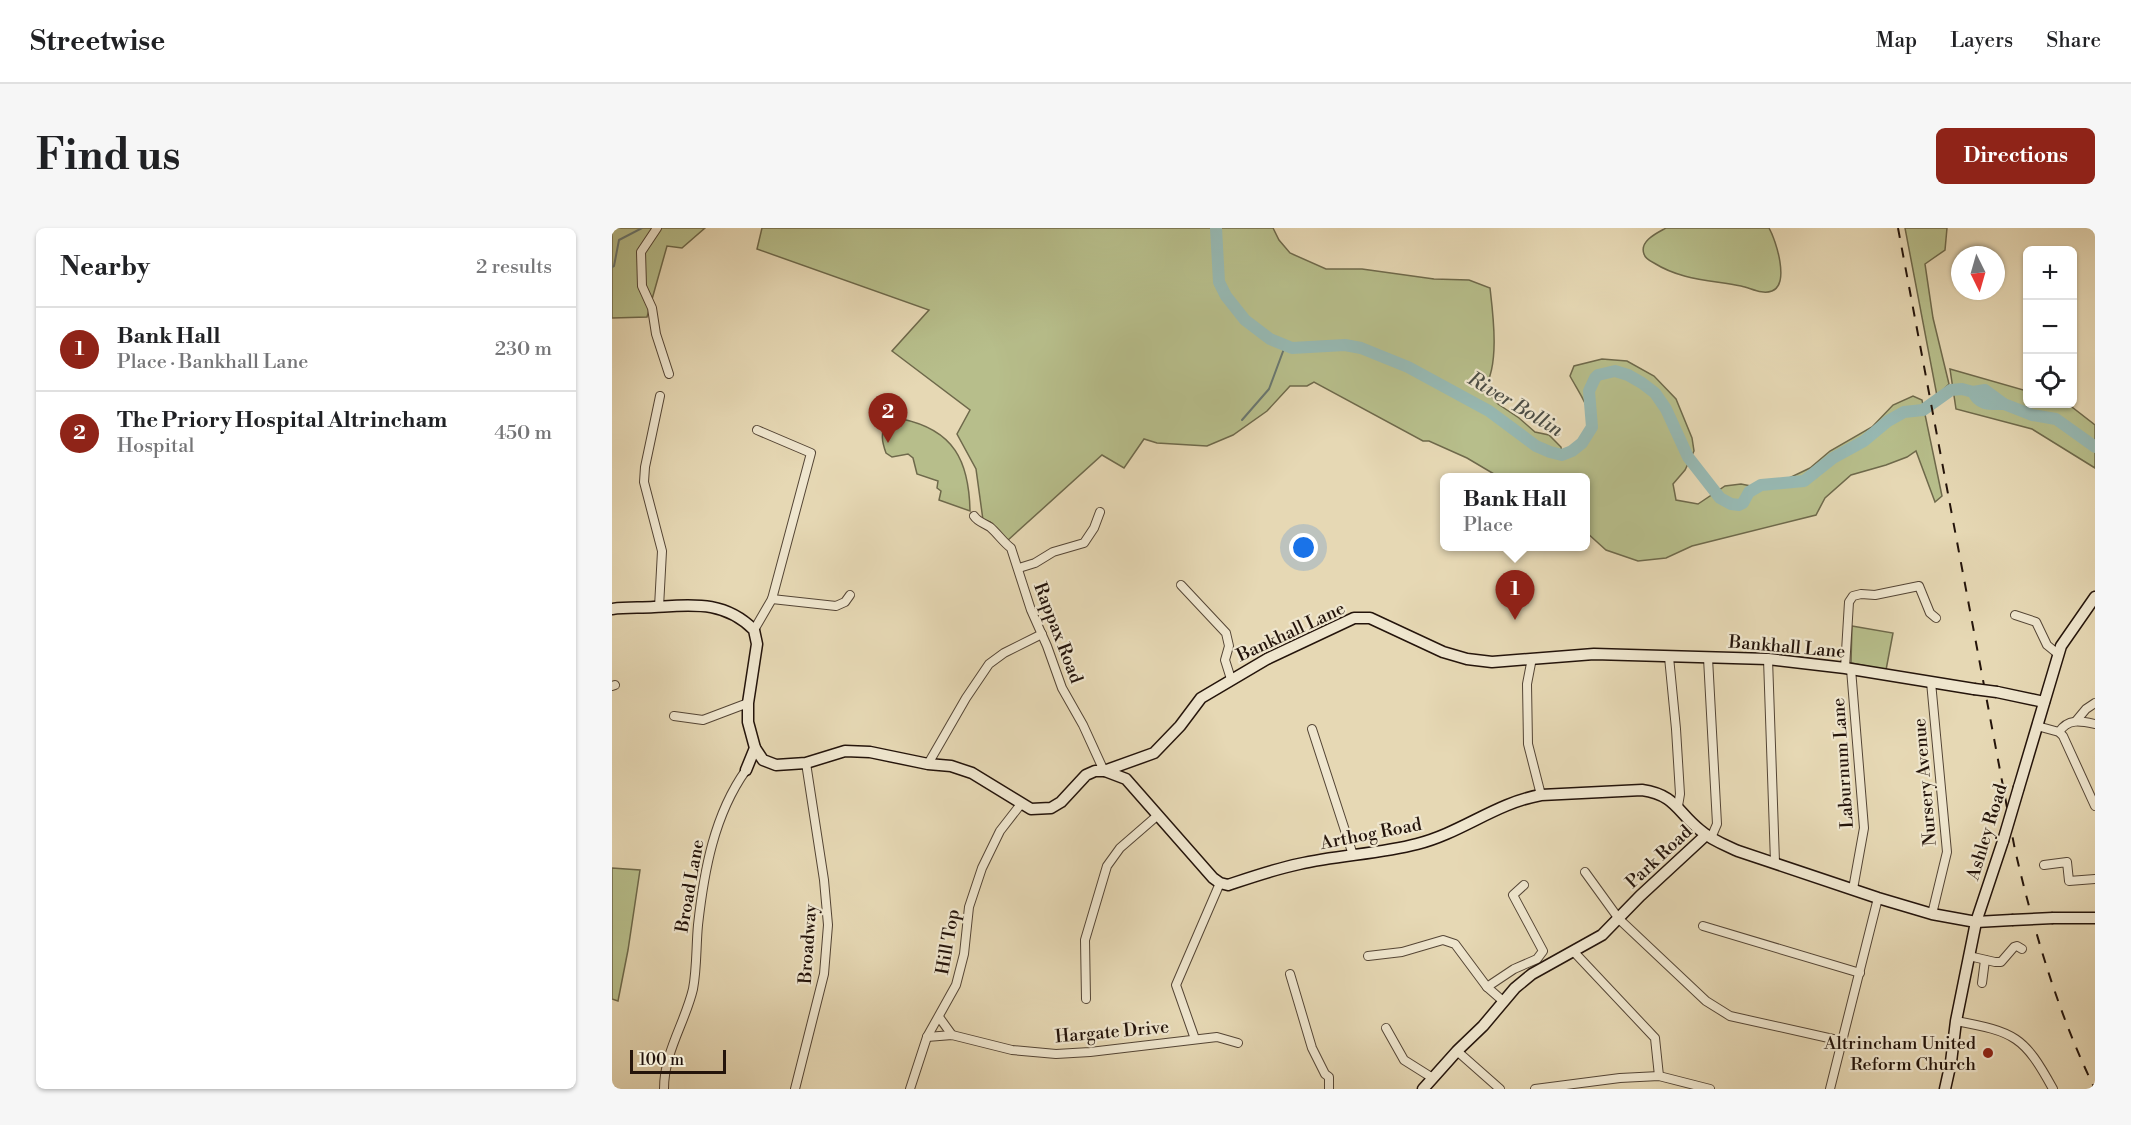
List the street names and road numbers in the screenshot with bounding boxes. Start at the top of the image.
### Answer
street label: Rappax Road [1028,579,1088,688]
street label: Bankhall Lane [1232,597,1349,668]
street label: Bankhall Lane [1727,630,1846,664]
street label: Laburnum Lane [1827,697,1859,829]
street label: Nursery Avenue [1908,717,1942,847]
street label: Ashley Road [1961,780,2013,884]
street label: Arthog Road [1317,813,1424,855]
street label: Park Road [1621,820,1698,894]
street label: Broad Lane [670,838,710,935]
street label: Broadway [794,903,822,986]
street label: Hill Top [931,907,965,977]
street label: Hargate Drive [1054,1016,1170,1048]

